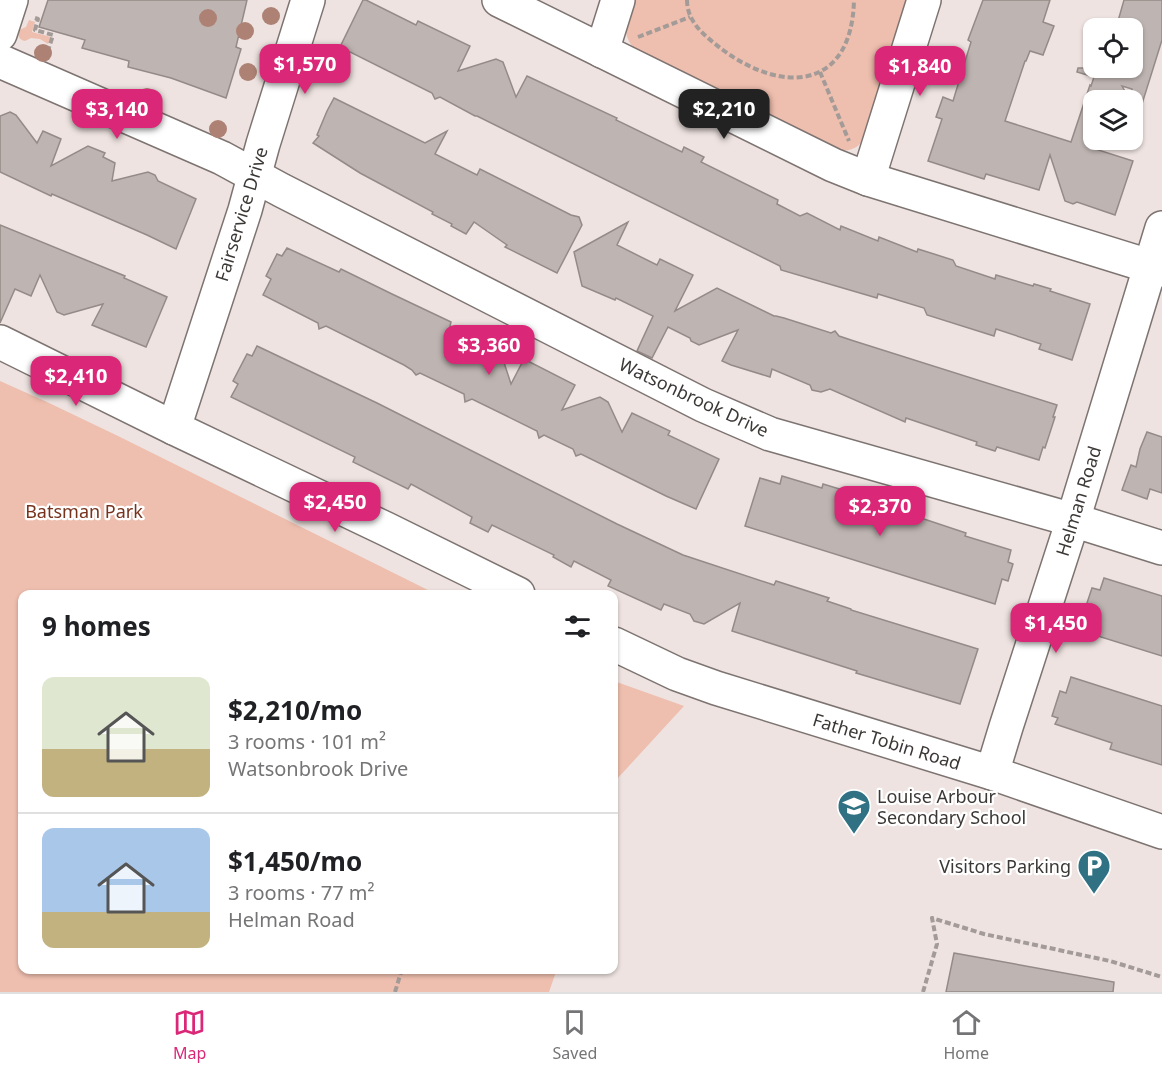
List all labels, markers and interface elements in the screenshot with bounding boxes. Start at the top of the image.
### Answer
map controls [1083,18,1143,150]
button: locate [1083,18,1143,78]
pin: $1,570 [256,44,354,95]
pin: $1,840 [871,46,969,97]
text: $1,570 [274,50,336,77]
text: $1,840 [889,52,951,79]
pin: $3,140 [68,89,166,140]
pin: $2,210 [675,89,773,140]
button: layers [1083,90,1143,150]
text: $3,140 [86,95,148,122]
text: $2,210 [693,95,755,122]
street label: Fairservice Drive [209,144,273,284]
pin: $3,360 [440,325,538,376]
text: $3,360 [458,331,520,358]
street label: Watsonbrook Drive [615,352,773,442]
pin: $2,410 [27,356,125,407]
text: $2,410 [45,362,107,389]
street label: Helman Road [1050,443,1106,559]
pin: $2,450 [286,482,384,533]
pin: $2,370 [831,486,929,537]
text: $2,450 [304,488,366,515]
text: $2,370 [849,492,911,519]
park label: Batsman Park [25,499,143,523]
pin: $1,450 [1007,603,1105,654]
text: 9 homes [42,608,151,644]
text: $1,450 [1025,609,1087,636]
icon: filters [561,610,594,643]
text: $2,210/mo [228,692,362,728]
icon: home [90,701,162,773]
street label: Father Tobin Road [810,707,964,775]
text: 3 rooms · 101 m² [228,728,386,755]
text: Watsonbrook Drive [228,755,408,782]
place label: Louise Arbour Secondary School [877,784,1026,829]
school or university icon: Louise Arbour Secondary School [836,788,872,835]
text: $1,450/mo [228,843,362,879]
parking icon: Visitors Parking [1076,848,1112,895]
icon: home [90,852,162,924]
place label: Visitors Parking [939,854,1071,878]
text: 3 rooms · 77 m² [228,879,375,906]
text: Helman Road [228,906,355,933]
tab: Map [173,1006,206,1064]
tab: Saved [553,1006,597,1064]
tab: Home [943,1006,989,1064]

